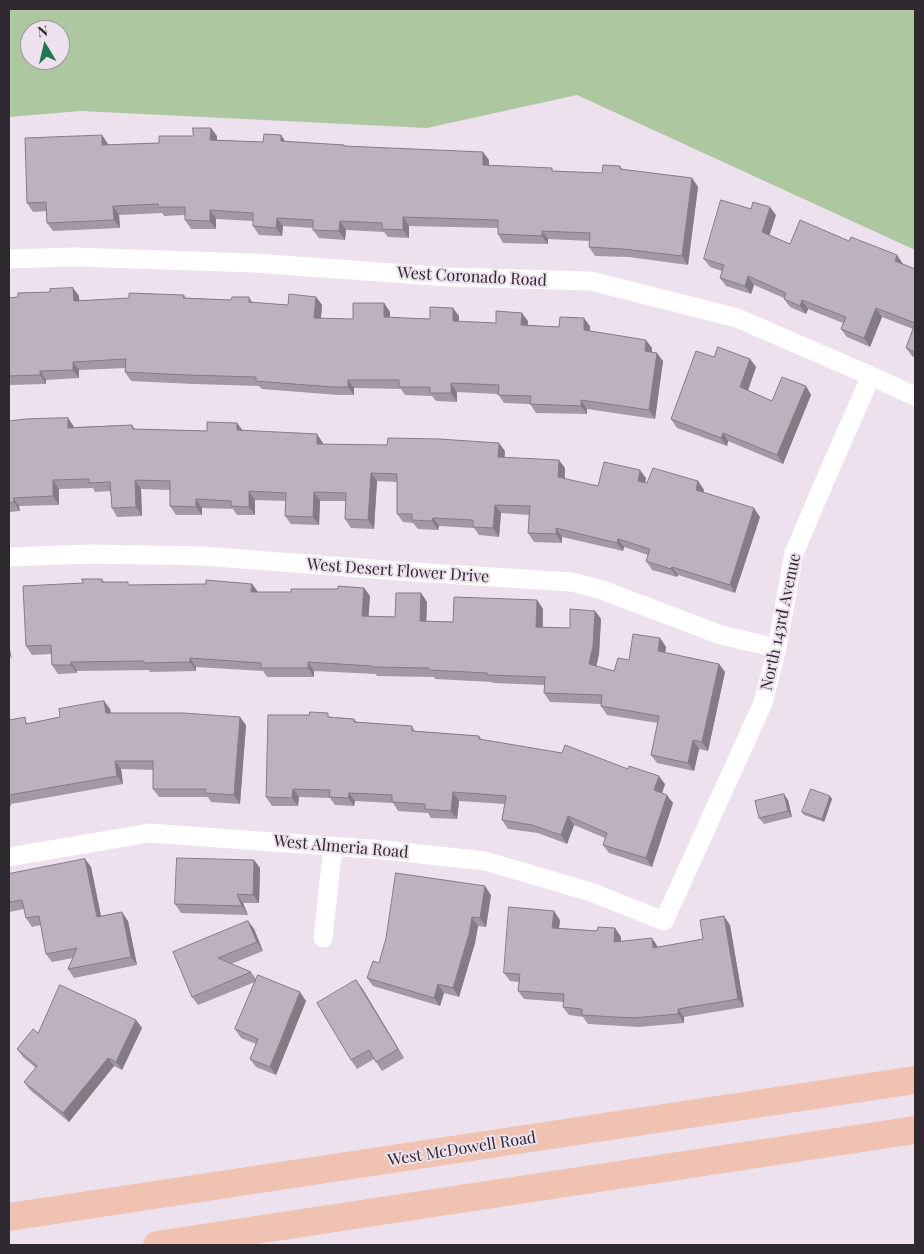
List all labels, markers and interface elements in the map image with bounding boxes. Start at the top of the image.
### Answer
north arrow [20,20,70,70]
text: N [36,21,49,41]
street label: West Coronado Road [397,263,547,291]
street label: North 143rd Avenue [757,552,805,692]
street label: West Desert Flower Drive [306,555,490,587]
street label: West Almeria Road [273,832,409,862]
street label: West McDowell Road [387,1128,537,1170]

